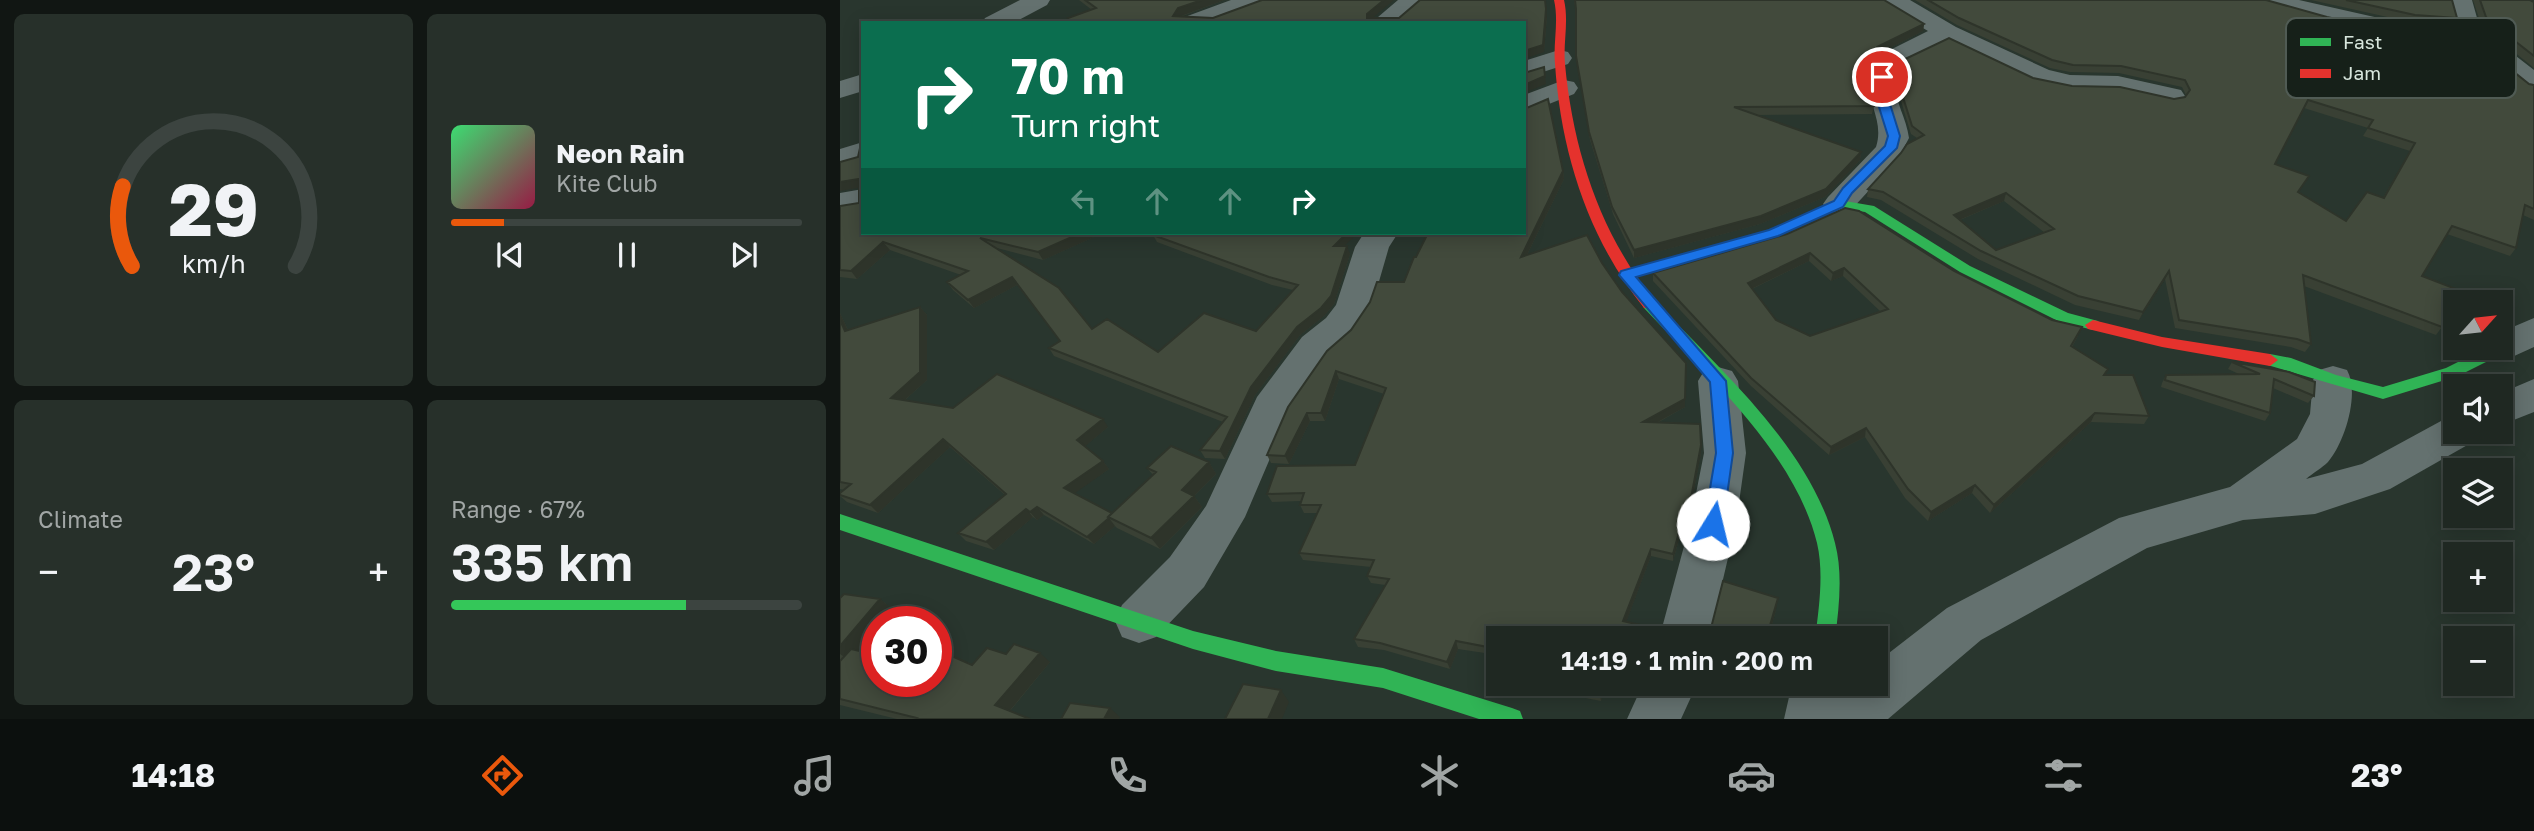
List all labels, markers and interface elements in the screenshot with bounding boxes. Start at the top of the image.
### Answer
legend [2286,18,2516,98]
text: Fast [2343,30,2382,53]
text: 70 m [1011,46,1125,105]
pin [1852,47,1912,107]
icon: right [896,49,987,140]
icon: arrive [1863,58,1901,96]
text: Jam [2343,61,2381,84]
text: Turn right [1011,106,1160,144]
text: Neon Rain [556,138,685,169]
text: 29 [168,165,259,252]
text: Kite Club [556,169,657,197]
icon: left [1065,182,1103,220]
icon: ahead [1138,182,1176,220]
icon: ahead [1211,182,1249,220]
icon: right [1284,182,1322,220]
icon: previous [491,236,529,274]
icon: pause [608,236,646,274]
icon: next [725,236,763,274]
text: km/h [182,248,245,279]
north arrow [2443,290,2513,360]
map controls [2443,290,2513,696]
button: sound [2443,374,2513,444]
button: layers [2443,458,2513,528]
position arrow [1676,487,1750,561]
text: Range · 67% [451,495,585,523]
text: Climate [38,505,123,533]
text: 335 km [451,530,633,592]
text: 23° [172,540,255,602]
button: + [2443,542,2513,612]
text: − [38,549,59,594]
text: + [368,549,389,594]
speed limit sign: 30 [861,606,952,697]
button: − [2443,626,2513,696]
text: 14:19 · 1 min · 200 m [1561,645,1813,676]
icon: directions [478,751,527,800]
icon: music [790,751,839,800]
icon: phone [1103,751,1152,800]
icon: climate [1415,751,1464,800]
icon: car [1727,751,1776,800]
icon: filters [2039,751,2088,800]
text: 14:18 [132,756,215,794]
text: 23° [2351,756,2402,794]

